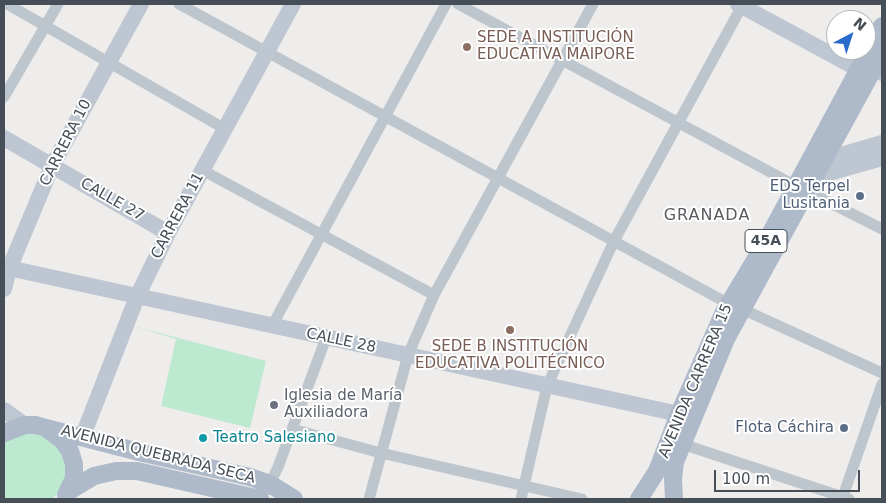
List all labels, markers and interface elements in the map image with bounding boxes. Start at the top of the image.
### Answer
north arrow [826,10,876,60]
text: N [850,14,870,34]
place label: SEDE A INSTITUCIÓN EDUCATIVA MAIPORE [477,29,635,64]
marker: SEDE A INSTITUCIÓN EDUCATIVA MAIPORE [461,41,473,53]
street label: CARRERA 10 [36,97,96,189]
street label: CARRERA 11 [148,170,208,262]
street label: CALLE 27 [77,175,147,225]
place label: EDS Terpel Lusitania [770,178,850,213]
marker: EDS Terpel Lusitania [854,190,866,202]
district label: GRANADA [663,206,751,226]
road number: 45A [745,230,787,252]
street label: AVENIDA CARRERA 15 [655,301,737,461]
marker: SEDE B INSTITUCIÓN EDUCATIVA POLITÉCNICO [504,324,516,336]
street label: CALLE 28 [305,325,377,357]
place label: SEDE B INSTITUCIÓN EDUCATIVA POLITÉCNICO [415,338,605,373]
place label: Iglesia de María Auxiliadora [284,387,402,422]
marker: Iglesia de María Auxiliadora [268,399,280,411]
place label: Flota Cáchira [735,419,834,437]
street label: AVENIDA QUEBRADA SECA [59,422,257,488]
marker: Flota Cáchira [838,422,850,434]
place label: Teatro Salesiano [213,429,336,447]
marker: Teatro Salesiano [197,432,209,444]
scale bar [716,460,862,492]
text: 100 m [722,470,770,488]

